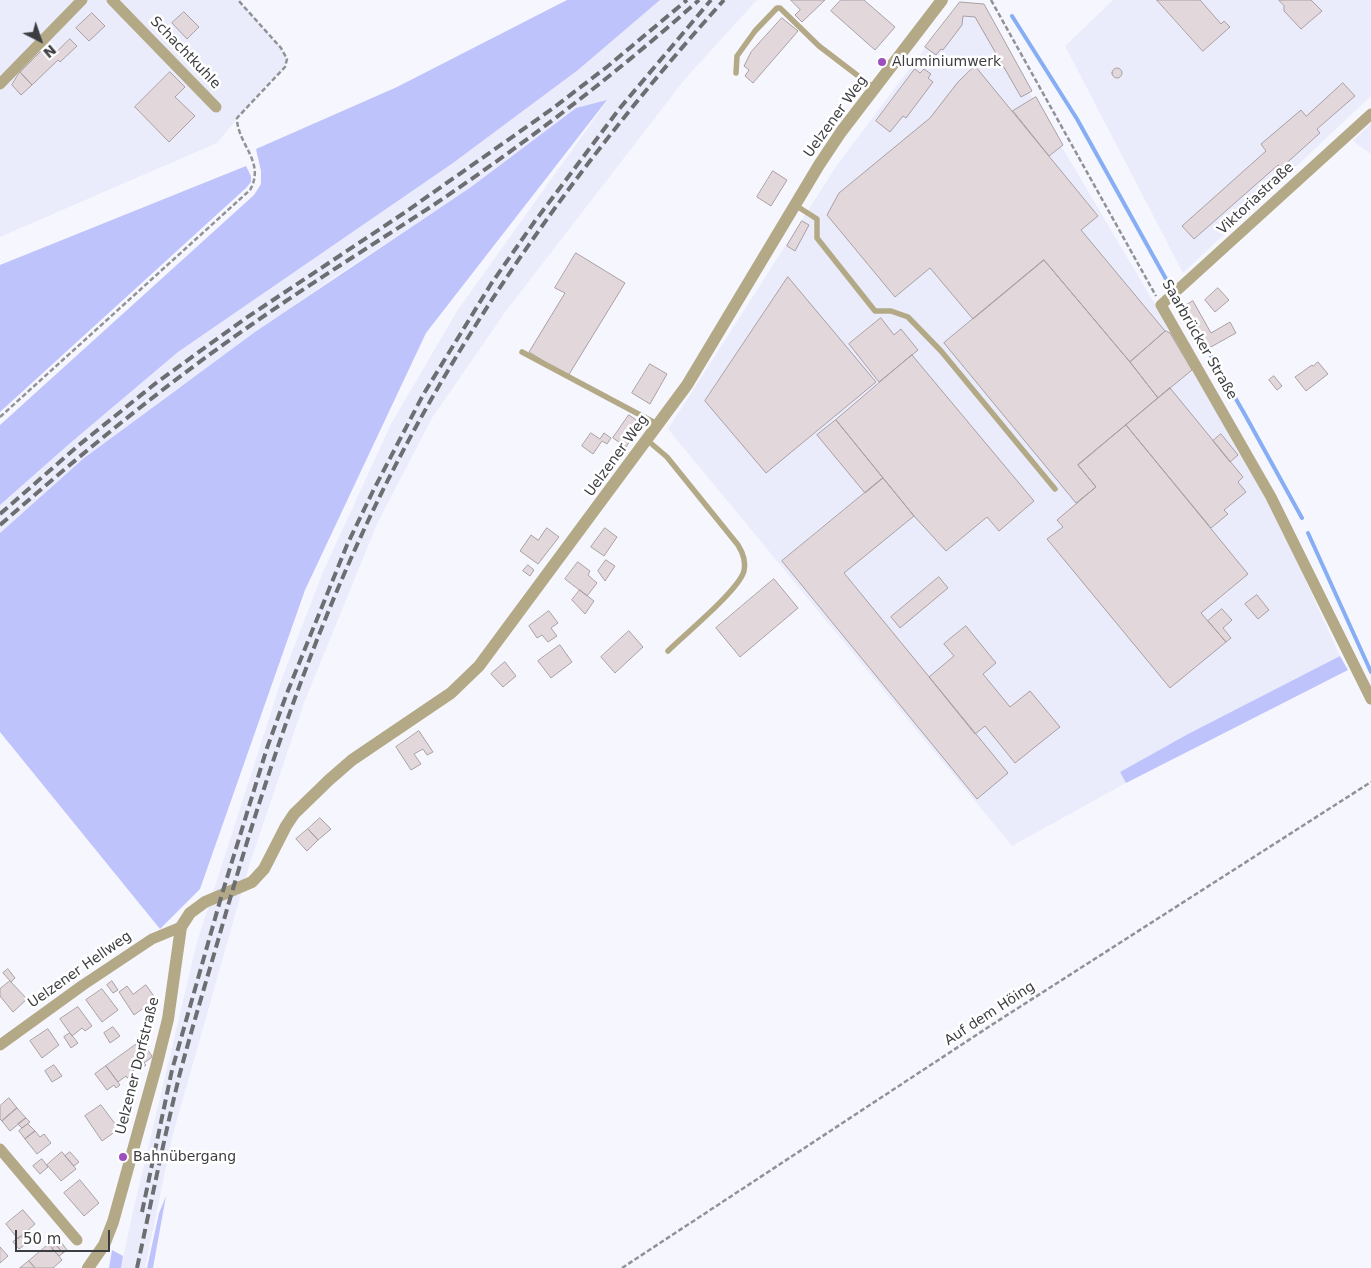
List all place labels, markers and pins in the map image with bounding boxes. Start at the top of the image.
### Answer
place label: Aluminiumwerk [892,54,1001,70]
marker: Aluminiumwerk [876,56,888,68]
place label: Bahnübergang [133,1149,236,1165]
marker: Bahnübergang [117,1151,129,1163]

